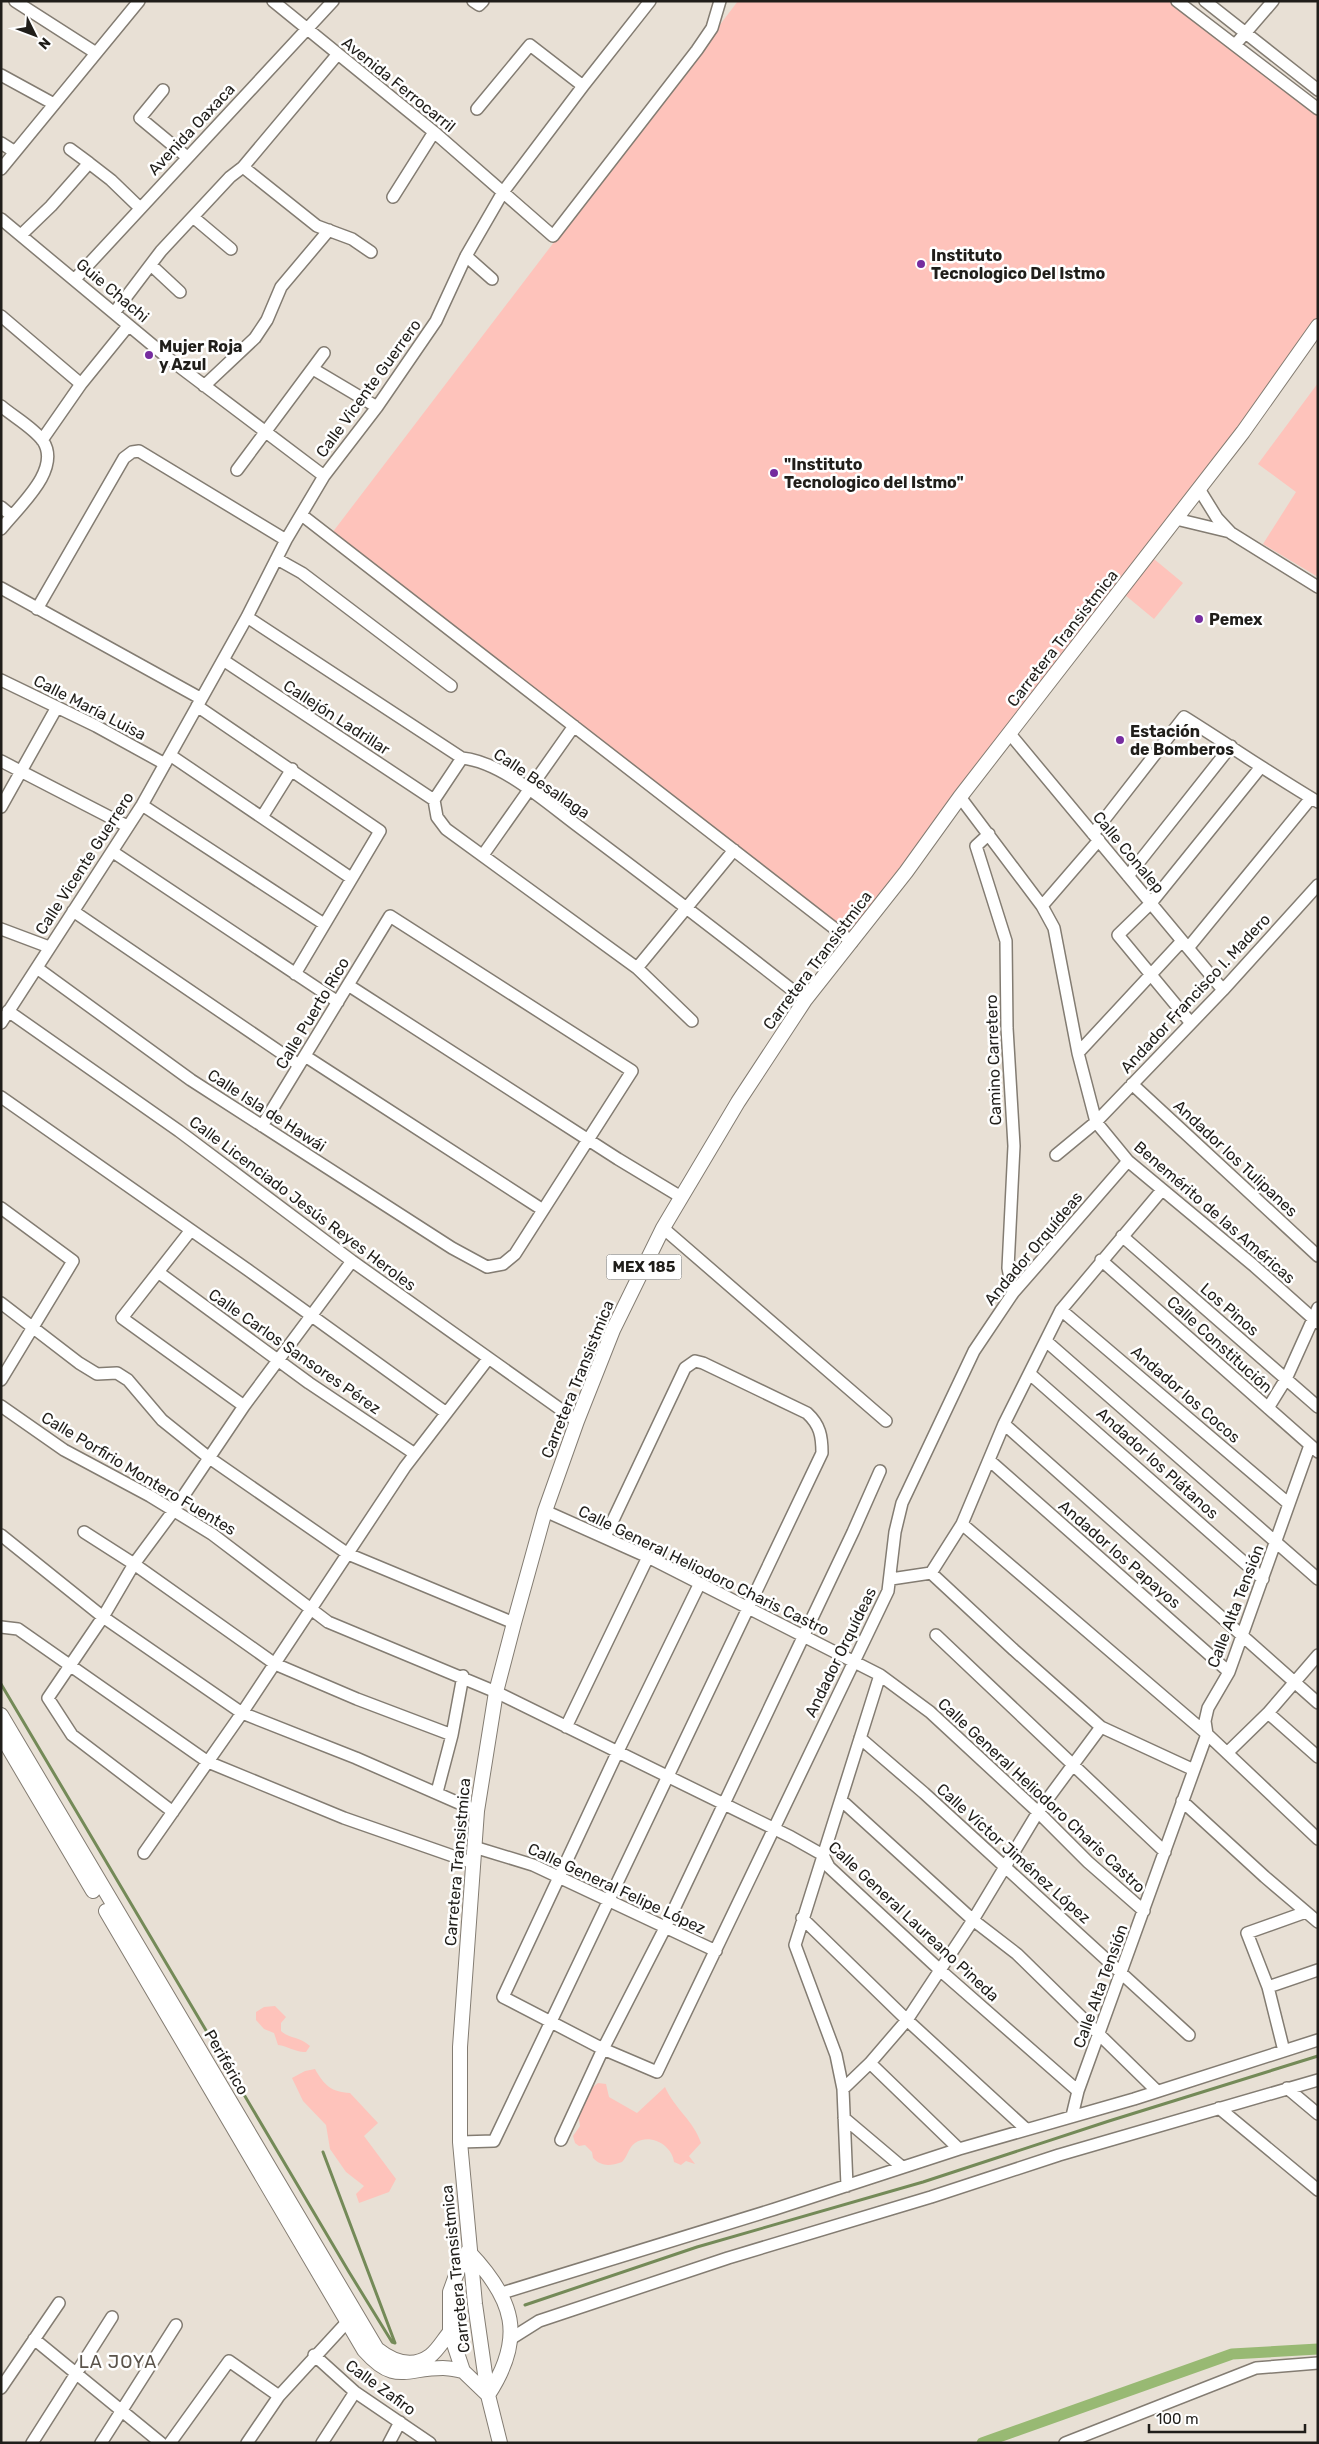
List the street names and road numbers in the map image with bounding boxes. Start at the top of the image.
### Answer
street label: Avenida Ferrocarril [338,33,459,136]
street label: Avenida Oaxaca [144,80,239,179]
street label: Guie Chachi [72,255,153,326]
street label: Calle Vicente Guerrero [312,316,425,461]
street label: Carretera Transistmica [1003,566,1122,711]
street label: Calle María Luisa [30,671,149,744]
street label: Callejón Ladrillar [280,676,394,759]
street label: Calle Besallaga [490,744,593,823]
street label: Calle Vicente Guerrero [31,788,138,938]
street label: Calle Conalep [1089,808,1168,897]
street label: Carretera Transistmica [759,887,876,1033]
street label: Andador Francisco I. Madero [1117,910,1274,1077]
street label: Calle Puerto Rico [272,954,353,1073]
street label: Camino Carretero [982,994,1005,1126]
street label: Calle Isla de Hawái [204,1065,329,1156]
street label: Andador los Tulipanes [1170,1096,1302,1221]
street label: Calle Licenciado Jesús Reyes Heroles [186,1112,420,1295]
street label: Benemérito de las Américas [1130,1137,1299,1288]
street label: Andador Orquídeas [980,1188,1086,1309]
road number: MEX 185 [606,1254,682,1280]
street label: Los Pinos [1197,1279,1263,1340]
street label: Calle Carlos Sansores Pérez [205,1285,384,1418]
street label: Calle Constitución [1163,1292,1276,1397]
street label: Carretera Transistmica [537,1297,618,1461]
street label: Andador los Cocos [1127,1342,1244,1447]
street label: Andador los Plátanos [1093,1404,1222,1523]
street label: Calle Porfirio Montero Fuentes [38,1408,240,1539]
street label: Andador los Papayos [1055,1496,1185,1612]
street label: Calle General Heliodoro Charis Castro [575,1501,832,1640]
street label: Calle Alta Tensión [1203,1542,1268,1670]
street label: Andador Orquídeas [801,1584,880,1720]
street label: Calle General Heliodoro Charis Castro [934,1694,1149,1897]
street label: Carretera Transistmica [441,1777,474,1947]
street label: Calle Víctor Jiménez López [933,1779,1095,1928]
street label: Calle General Laureano Pineda [824,1837,1003,2006]
street label: Calle General Felipe López [525,1839,709,1938]
street label: Calle Alta Tensión [1069,1922,1132,2051]
street label: Periférico [200,2026,253,2098]
street label: Carretera Transistmica [437,2184,474,2354]
street label: Calle Zafiro [342,2356,420,2419]

